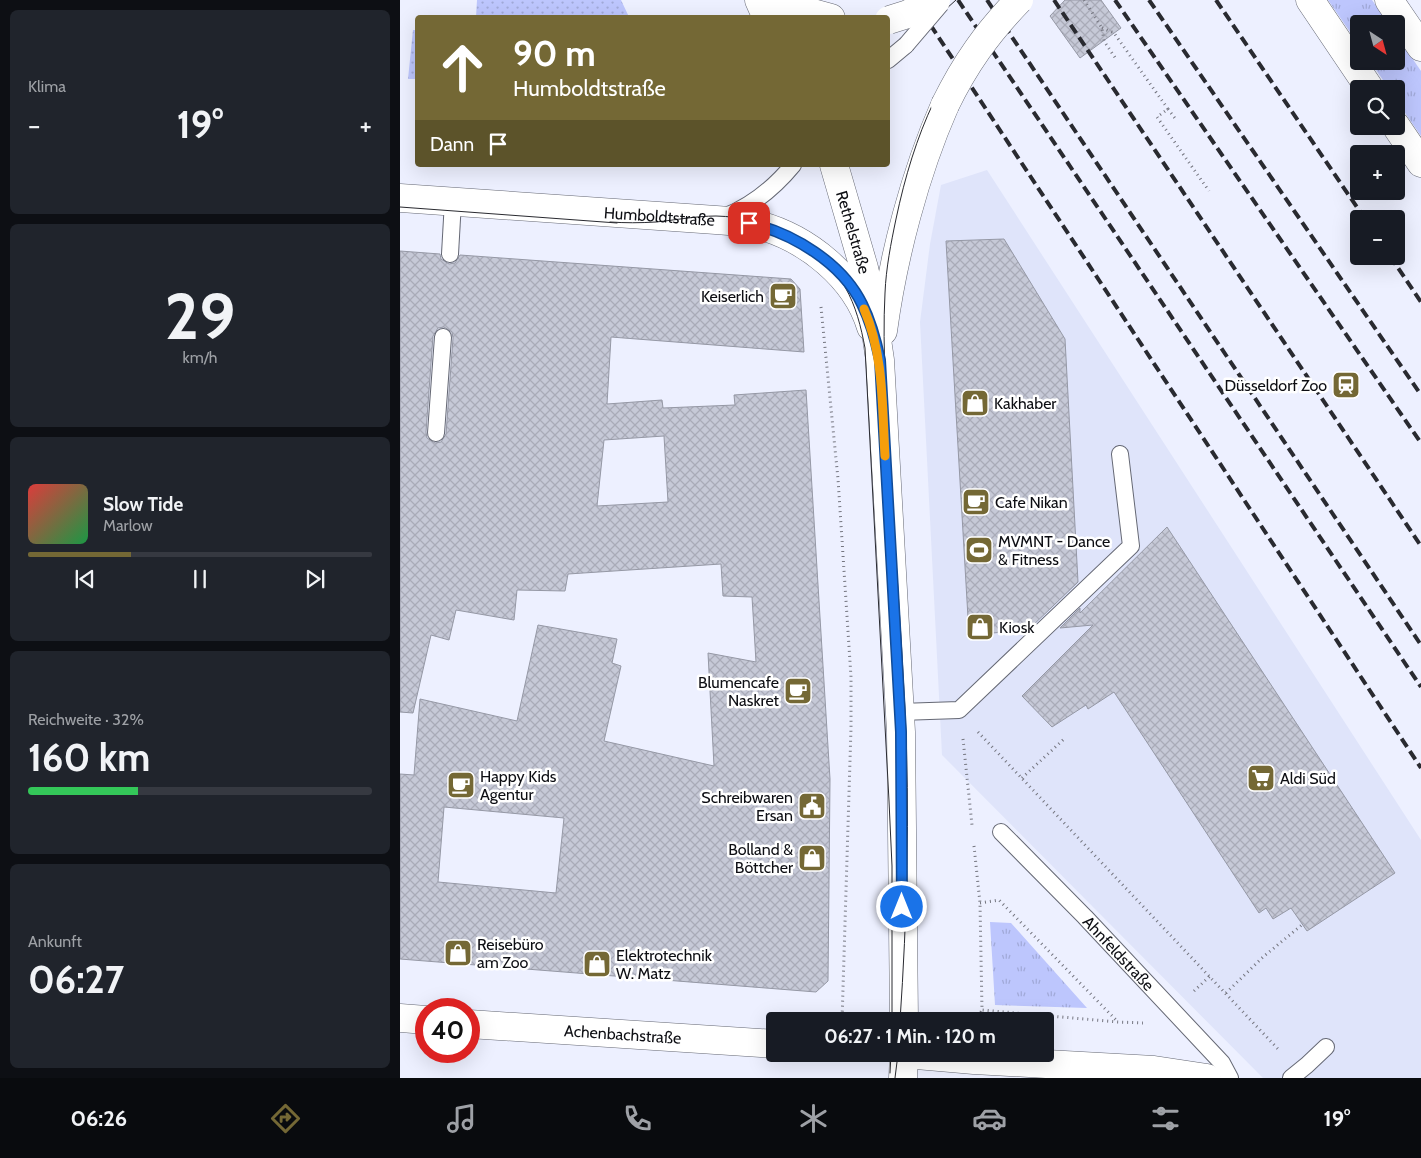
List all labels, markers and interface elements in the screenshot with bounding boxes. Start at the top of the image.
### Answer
north arrow [1350,15,1405,70]
map controls [1350,15,1405,265]
text: 90 m [513,32,596,75]
icon: ahead [430,35,495,100]
text: Humboldtstraße [513,75,666,102]
text: Klima [28,77,66,96]
button: search [1350,80,1405,135]
text: 19° [177,101,223,148]
text: − [28,108,40,142]
text: + [360,108,372,142]
icon: arrive [484,130,512,158]
text: Dann [430,133,474,156]
button: + [1350,145,1405,200]
street label: Rethelstraße [832,189,874,276]
pin [728,202,770,244]
street label: Humboldtstraße [603,203,716,230]
icon: arrive [735,209,763,237]
button: − [1350,210,1405,265]
text: 29 [165,276,235,355]
cafe icon: Keiserlich [768,281,798,311]
place label: Keiserlich [701,287,764,306]
text: km/h [182,348,218,367]
station icon: Düsseldorf Zoo [1331,370,1361,400]
place label: Düsseldorf Zoo [1224,376,1327,395]
shop icon: Kakhaber [960,388,990,418]
place label: Kakhaber [994,394,1057,413]
cafe icon: Cafe Nikan [961,487,991,517]
text: Slow Tide [103,493,183,516]
place label: Cafe Nikan [995,493,1068,512]
text: Marlow [103,516,153,535]
place label: MVMNT - Dance & Fitness [998,532,1110,569]
sports icon: MVMNT - Dance & Fitness [964,535,994,565]
icon: previous [71,565,99,593]
icon: pause [186,565,214,593]
icon: next [301,565,329,593]
shop icon: Kiosk [965,612,995,642]
place label: Kiosk [999,618,1035,637]
place label: Blumencafe Naskret [698,673,780,710]
cafe icon: Blumencafe Naskret [783,676,813,706]
text: Reichweite · 32% [28,710,144,729]
text: 160 km [28,734,150,781]
supermarket icon: Aldi Süd [1246,763,1276,793]
place label: Happy Kids Agentur [480,767,557,804]
place label: Aldi Süd [1280,769,1336,788]
cafe icon: Happy Kids Agentur [446,770,476,800]
place label: Schreibwaren Ersan [701,788,793,825]
public building icon: Schreibwaren Ersan [797,791,827,821]
place label: Bolland & Böttcher [728,840,794,877]
shop icon: Bolland & Böttcher [797,843,827,873]
position arrow [875,880,927,932]
street label: Ahnfeldstraße [1079,912,1158,995]
text: Ankunft [28,932,82,951]
place label: Reisebüro am Zoo [477,935,544,972]
shop icon: Reisebüro am Zoo [443,938,473,968]
place label: Elektrotechnik W. Matz [616,946,713,983]
shop icon: Elektrotechnik W. Matz [582,949,612,979]
text: 06:27 [28,956,124,1003]
speed limit sign: 40 [415,998,480,1063]
street label: Achenbachstraße [563,1021,682,1048]
text: 06:27 · 1 Min. · 120 m [824,1025,996,1048]
icon: directions [268,1101,303,1136]
icon: music [444,1101,479,1136]
icon: phone [620,1101,655,1136]
icon: climate [796,1101,831,1136]
icon: car [972,1101,1007,1136]
icon: filters [1148,1101,1183,1136]
text: 06:26 [70,1105,127,1132]
text: 19° [1324,1105,1350,1132]

